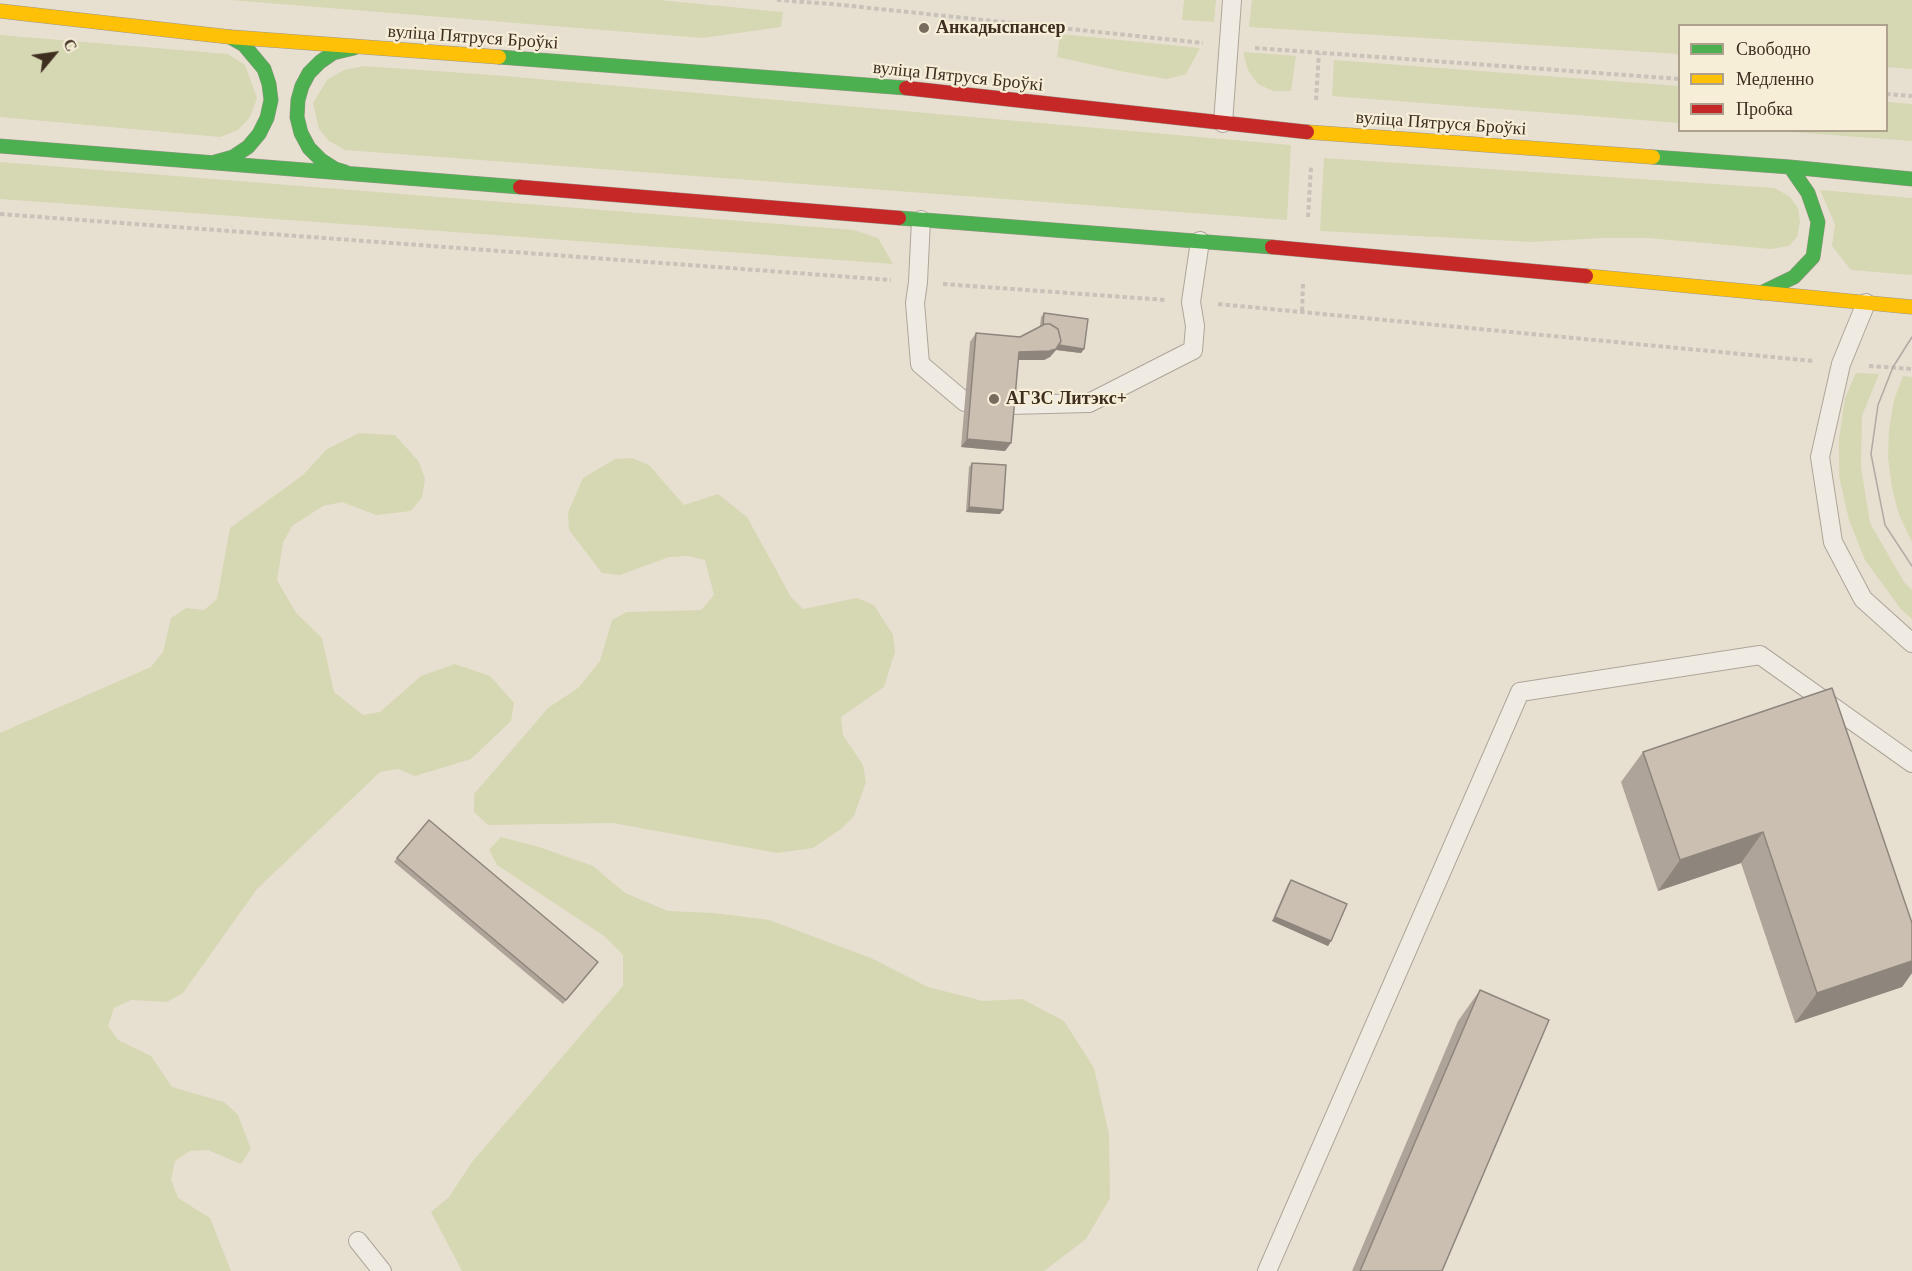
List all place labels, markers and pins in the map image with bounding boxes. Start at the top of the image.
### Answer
place label: Анкадыспансер [936,17,1066,39]
marker: Анкадыспансер [917,21,931,35]
place label: АГЗС Литэкс+ [1006,388,1127,410]
marker: АГЗС Литэкс+ [987,392,1001,406]

